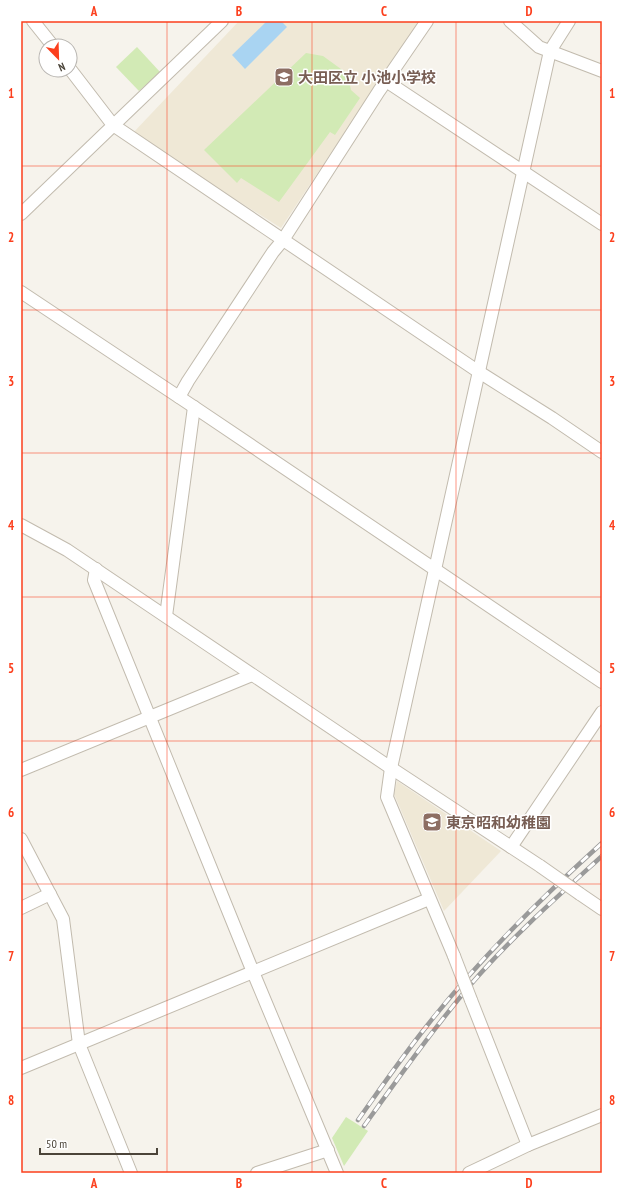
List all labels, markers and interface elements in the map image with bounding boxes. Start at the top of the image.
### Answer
text: A [90,3,98,20]
text: B [236,3,242,20]
text: C [381,3,387,20]
text: D [526,3,533,20]
north arrow [38,38,78,78]
text: N [56,60,67,75]
school or university icon: 大田区立 小池小学校 [273,66,295,88]
place label: 大田区立 小池小学校 [298,68,436,87]
text: 1 [8,85,14,102]
text: 1 [609,85,615,102]
text: 2 [8,229,14,246]
text: 2 [609,229,615,246]
text: 3 [8,373,14,390]
text: 3 [609,373,615,390]
text: 4 [8,517,15,534]
text: 4 [609,517,616,534]
text: 5 [8,660,14,677]
text: 5 [609,660,615,677]
text: 6 [8,804,14,821]
text: 6 [609,804,615,821]
school or university icon: 東京昭和幼稚園 [421,811,443,833]
place label: 東京昭和幼稚園 [446,813,551,832]
text: 7 [8,948,14,965]
text: 7 [609,948,615,965]
text: 8 [8,1092,14,1109]
text: 8 [609,1092,615,1109]
scale bar [40,1130,157,1156]
text: 50 m [46,1136,67,1151]
text: A [90,1175,98,1192]
text: B [236,1175,242,1192]
text: C [381,1175,387,1192]
text: D [526,1175,533,1192]

